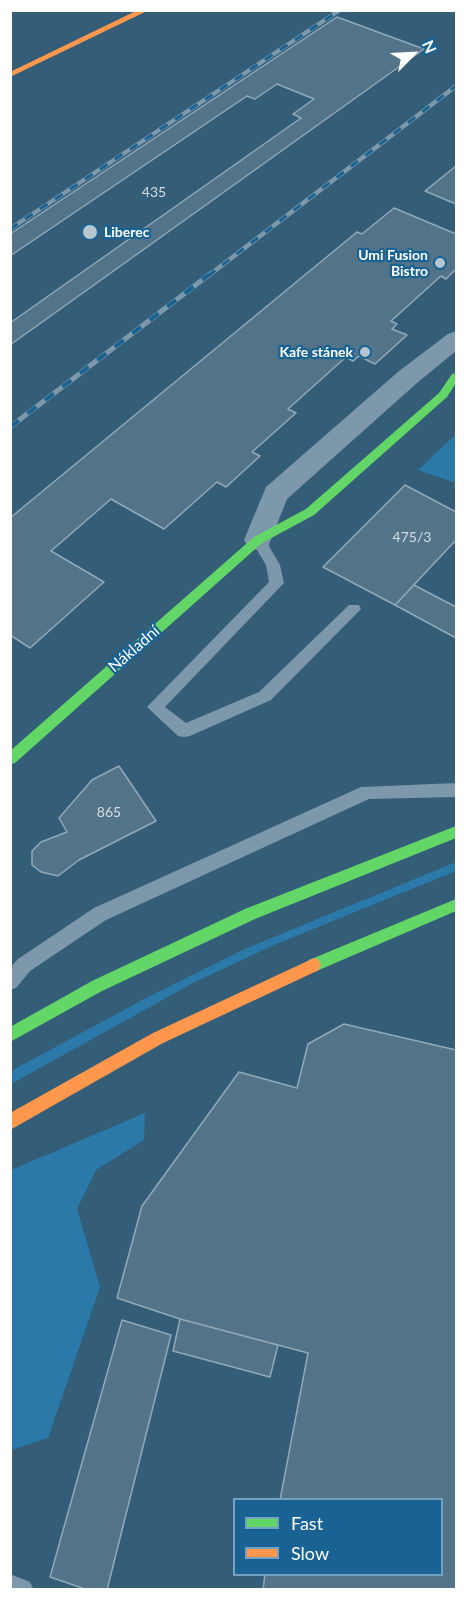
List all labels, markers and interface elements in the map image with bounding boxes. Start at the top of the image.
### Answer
north arrow [383,24,443,84]
text: N [419,37,441,56]
house number: 435 [142,184,166,200]
marker: Liberec [81,223,99,241]
place label: Liberec [104,224,149,240]
place label: Umi Fusion Bistro [358,247,428,280]
marker: Umi Fusion Bistro [433,256,447,270]
place label: Kafe stánek [279,344,353,360]
marker: Kafe stánek [358,345,372,359]
house number: 475/3 [393,529,431,545]
street label: Nákladní [104,622,164,676]
house number: 865 [97,804,121,820]
legend [233,1498,443,1576]
text: Fast [291,1512,323,1534]
text: Slow [291,1542,329,1564]

